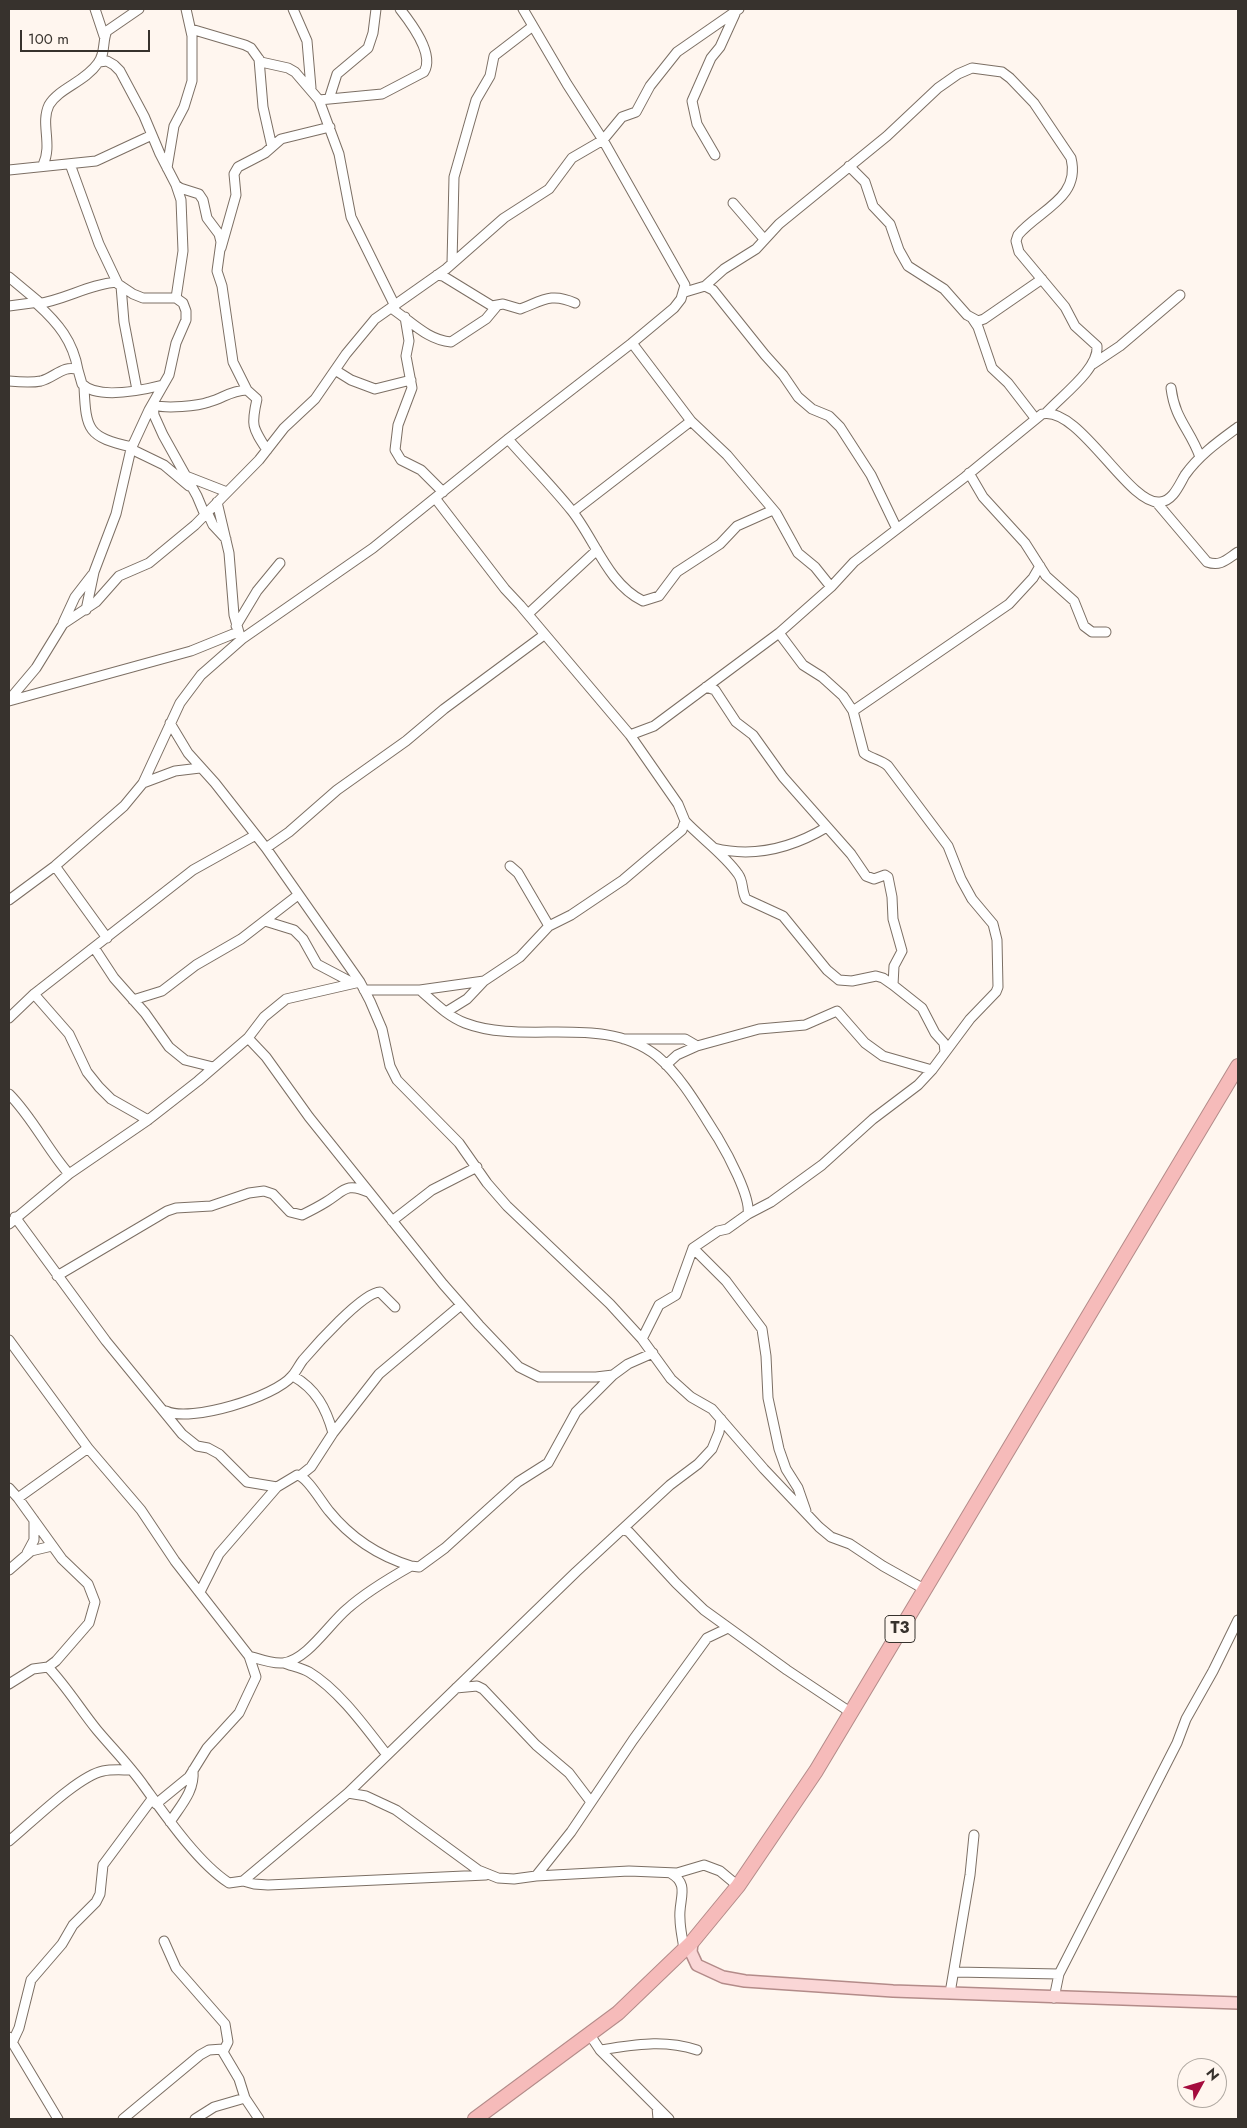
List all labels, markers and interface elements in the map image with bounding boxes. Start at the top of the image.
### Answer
scale bar [22,20,152,52]
text: 100 m [28,28,69,50]
road number: T3 [885,1616,915,1642]
north arrow [1177,2058,1227,2108]
text: N [1202,2064,1224,2085]

